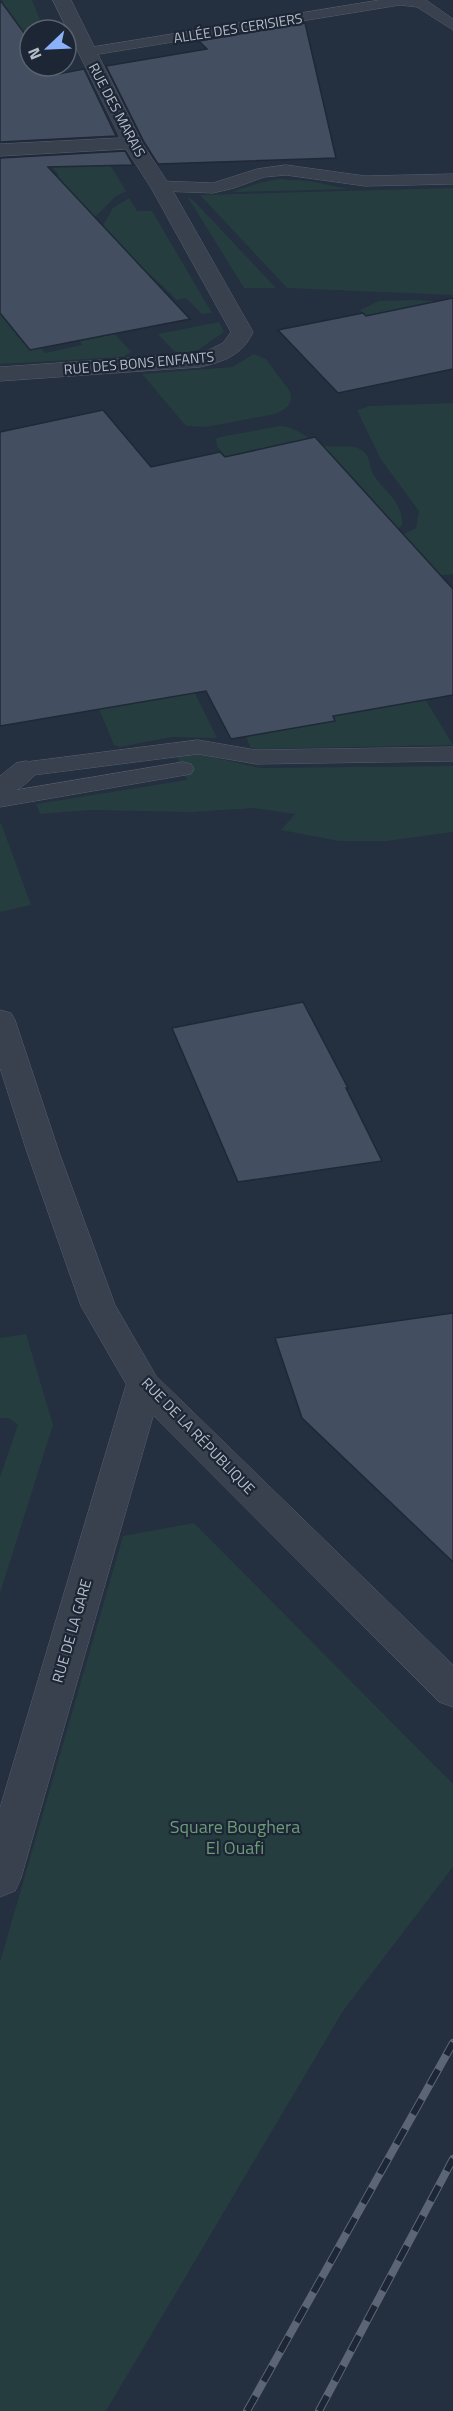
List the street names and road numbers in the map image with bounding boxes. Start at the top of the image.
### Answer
street label: ALLÉE DES CERISIERS [172,7,304,48]
street label: RUE DES MARAIS [84,59,151,161]
street label: RUE DES BONS ENFANTS [63,345,215,380]
street label: RUE DE LA RÉPUBLIQUE [136,1372,261,1499]
street label: RUE DE LA GARE [46,1576,97,1685]

